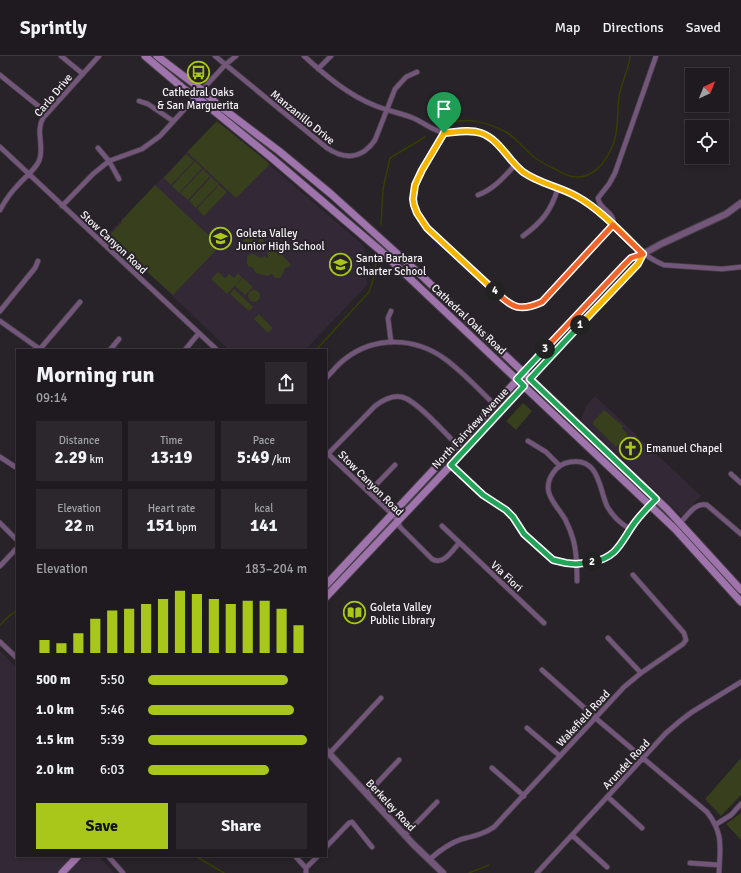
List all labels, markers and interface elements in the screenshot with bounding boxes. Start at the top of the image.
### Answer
text: Sprintly [20,16,87,40]
text: Map [555,19,581,36]
text: Directions [603,19,664,36]
text: Saved [686,19,721,36]
bus stop icon: Cathedral Oaks & San Marguerita [185,59,211,85]
north arrow [685,68,729,112]
map controls [685,68,729,164]
street label: Carlo Drive [32,71,75,119]
place label: Cathedral Oaks & San Marguerita [157,86,239,112]
street label: Manzanillo Drive [268,88,337,147]
pin [427,92,461,133]
icon: arrive [433,98,455,120]
button: locate [685,120,729,164]
street label: Stow Canyon Road [78,208,150,277]
school or university icon: Goleta Valley Junior High School [208,226,234,252]
place label: Goleta Valley Junior High School [236,227,325,253]
school or university icon: Santa Barbara Charter School [327,251,353,277]
place label: Santa Barbara Charter School [356,252,426,278]
street label: Cathedral Oaks Road [429,281,509,357]
pin: 4 [485,281,505,301]
text: 4 [492,284,498,297]
pin: 1 [570,315,590,335]
text: 1 [577,318,583,331]
pin: 3 [535,339,555,359]
text: 3 [542,342,548,355]
text: Morning run [36,361,155,388]
button: share [265,362,307,404]
street label: North Fairview Avenue [429,385,511,472]
text: 09:14 [36,390,68,406]
text: Distance [59,434,100,447]
text: Time [160,434,183,447]
text: Pace [253,434,275,447]
church icon: Emanuel Chapel [617,435,643,461]
place label: Emanuel Chapel [646,442,722,455]
text: 2.29 [55,447,87,468]
text: 13:19 [151,447,192,468]
text: 5:49 [237,447,269,468]
street label: Stow Canyon Road [335,448,406,519]
text: km [87,453,104,466]
text: /km [269,453,291,466]
text: Elevation [57,502,101,515]
text: Heart rate [148,502,195,515]
text: kcal [254,502,273,515]
text: 22 [64,515,83,536]
text: 151 [146,515,174,536]
text: 141 [250,515,278,536]
text: m [83,521,94,534]
text: bpm [174,521,197,534]
pin: 2 [582,552,602,572]
text: 2 [589,555,595,568]
street label: Via Fiori [488,558,525,594]
text: Elevation [36,561,88,577]
text: 183–204 m [245,561,307,577]
library icon: Goleta Valley Public Library [342,600,368,626]
place label: Goleta Valley Public Library [370,601,436,627]
text: 500 m [36,672,70,688]
text: 5:50 [100,672,125,688]
street label: Wakefield Road [554,687,613,749]
text: 1.0 km [36,702,74,718]
text: 5:46 [100,702,125,718]
text: 1.5 km [36,732,74,748]
text: 5:39 [100,732,125,748]
street label: Arundel Road [600,737,653,792]
text: 2.0 km [36,762,74,778]
text: 6:03 [100,762,125,778]
street label: Berkeley Road [363,777,418,834]
button: Save [36,803,168,849]
button: Share [176,803,307,849]

